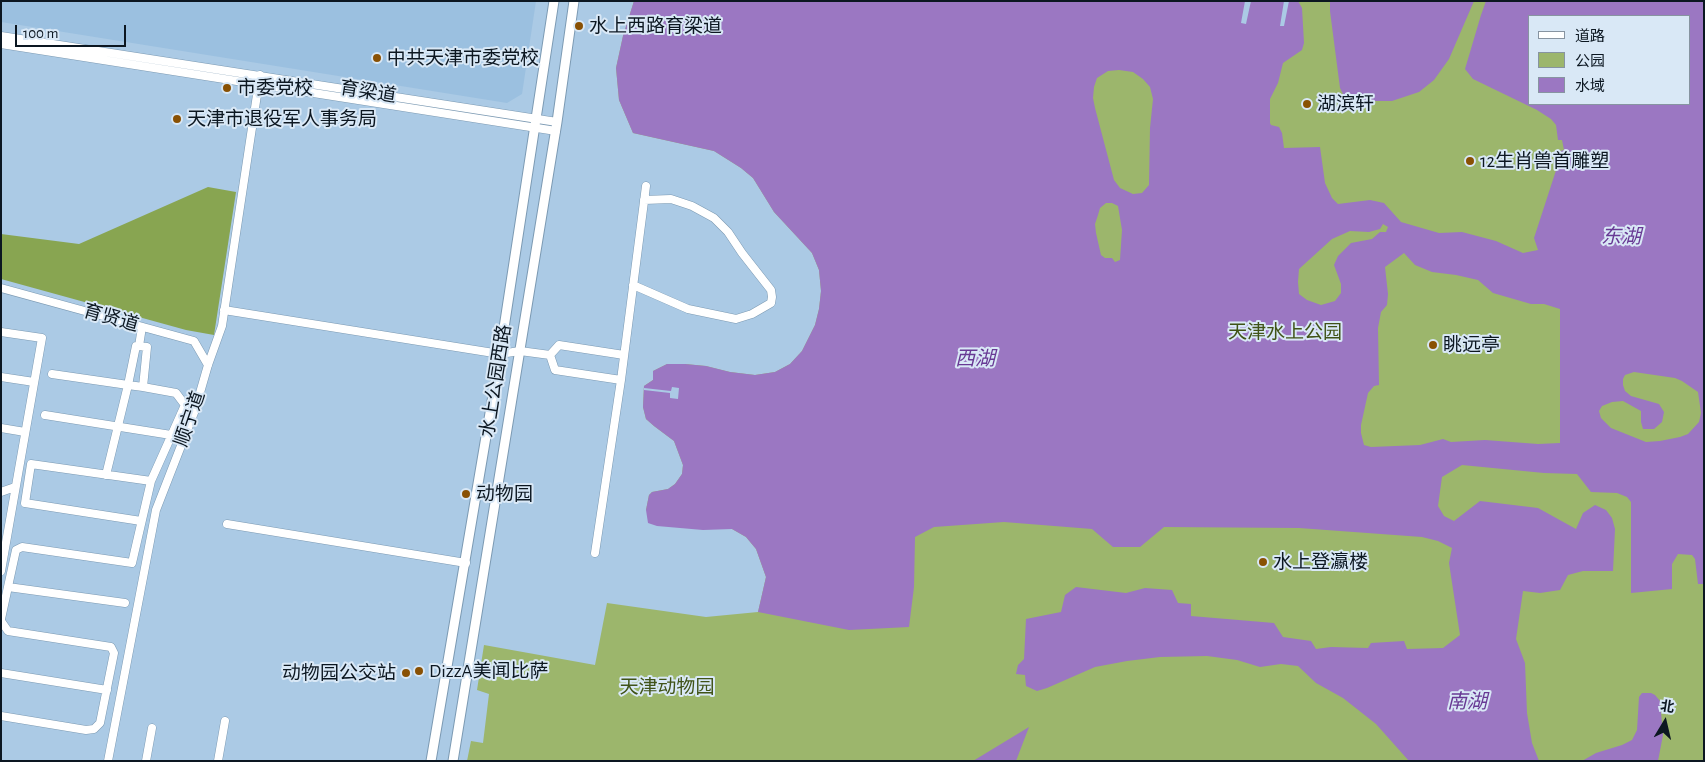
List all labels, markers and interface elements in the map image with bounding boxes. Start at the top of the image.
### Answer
scale bar [18,15,129,47]
place label: 水上西路育梁道 [589,15,722,37]
legend [1528,15,1690,105]
marker: 水上西路育梁道 [573,20,585,32]
text: 100 m [23,26,58,41]
text: 道路 [1575,29,1605,44]
place label: 中共天津市委党校 [387,47,539,69]
marker: 中共天津市委党校 [371,52,383,64]
text: 公园 [1575,54,1605,69]
street label: 育梁道 [338,76,398,108]
place label: 市委党校 [237,77,313,99]
text: 水域 [1575,79,1605,94]
marker: 市委党校 [221,82,233,94]
place label: 湖滨轩 [1317,93,1374,115]
marker: 湖滨轩 [1301,98,1313,110]
place label: 天津市退役军人事务局 [187,108,377,130]
marker: 天津市退役军人事务局 [171,113,183,125]
place label: 12生肖兽首雕塑 [1480,150,1609,172]
marker: 12生肖兽首雕塑 [1464,155,1476,167]
water label: 东湖 [1601,225,1641,249]
street label: 育贤道 [80,299,142,337]
park label: 天津水上公园 [1228,321,1342,343]
street label: 水上公园西路 [476,323,516,439]
place label: 眺远亭 [1443,334,1500,356]
marker: 眺远亭 [1427,339,1439,351]
water label: 西湖 [955,347,995,371]
street label: 顺宁道 [170,388,210,450]
place label: 动物园 [476,483,533,505]
marker: 动物园 [460,488,472,500]
place label: 水上登瀛楼 [1273,551,1368,573]
marker: 水上登瀛楼 [1257,556,1269,568]
place label: DizzA美闻比萨 [429,660,549,682]
place label: 动物园公交站 [282,662,396,684]
marker: DizzA美闻比萨 [413,665,425,677]
marker: 动物园公交站 [400,667,412,679]
park label: 天津动物园 [620,676,714,698]
water label: 南湖 [1447,690,1487,714]
north arrow [1640,697,1690,747]
text: 北 [1659,699,1675,715]

